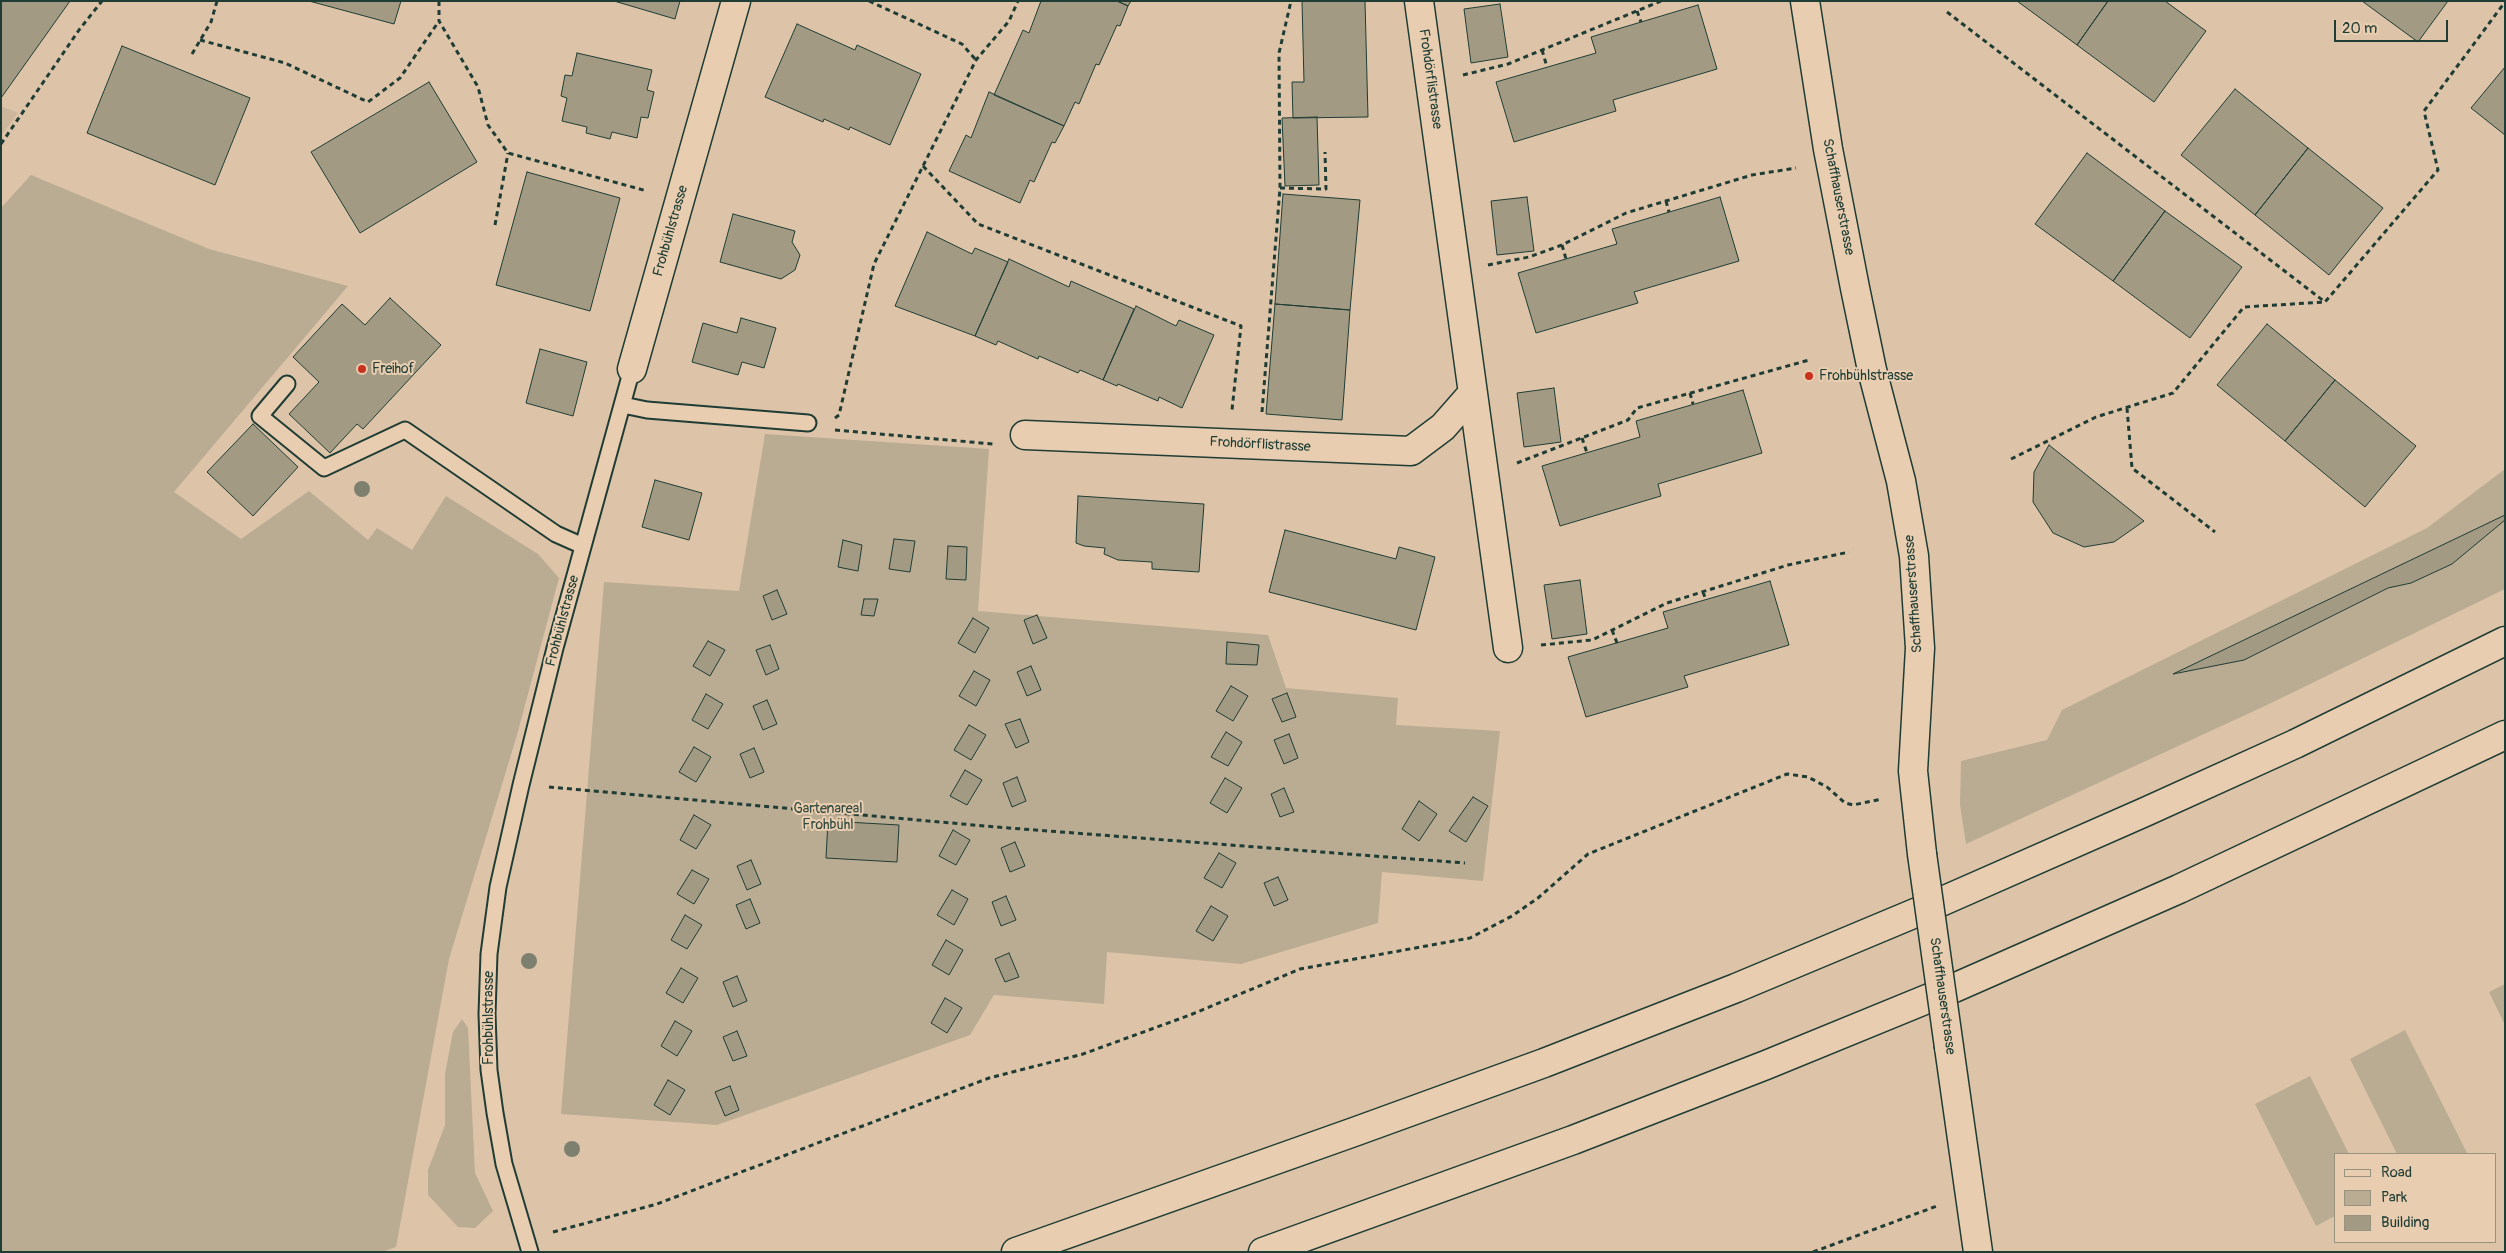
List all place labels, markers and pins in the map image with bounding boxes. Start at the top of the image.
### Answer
place label: Freihof [372,361,414,377]
marker: Freihof [356,363,368,375]
place label: Frohbühlstrasse [1819,368,1913,384]
marker: Frohbühlstrasse [1803,370,1815,382]

